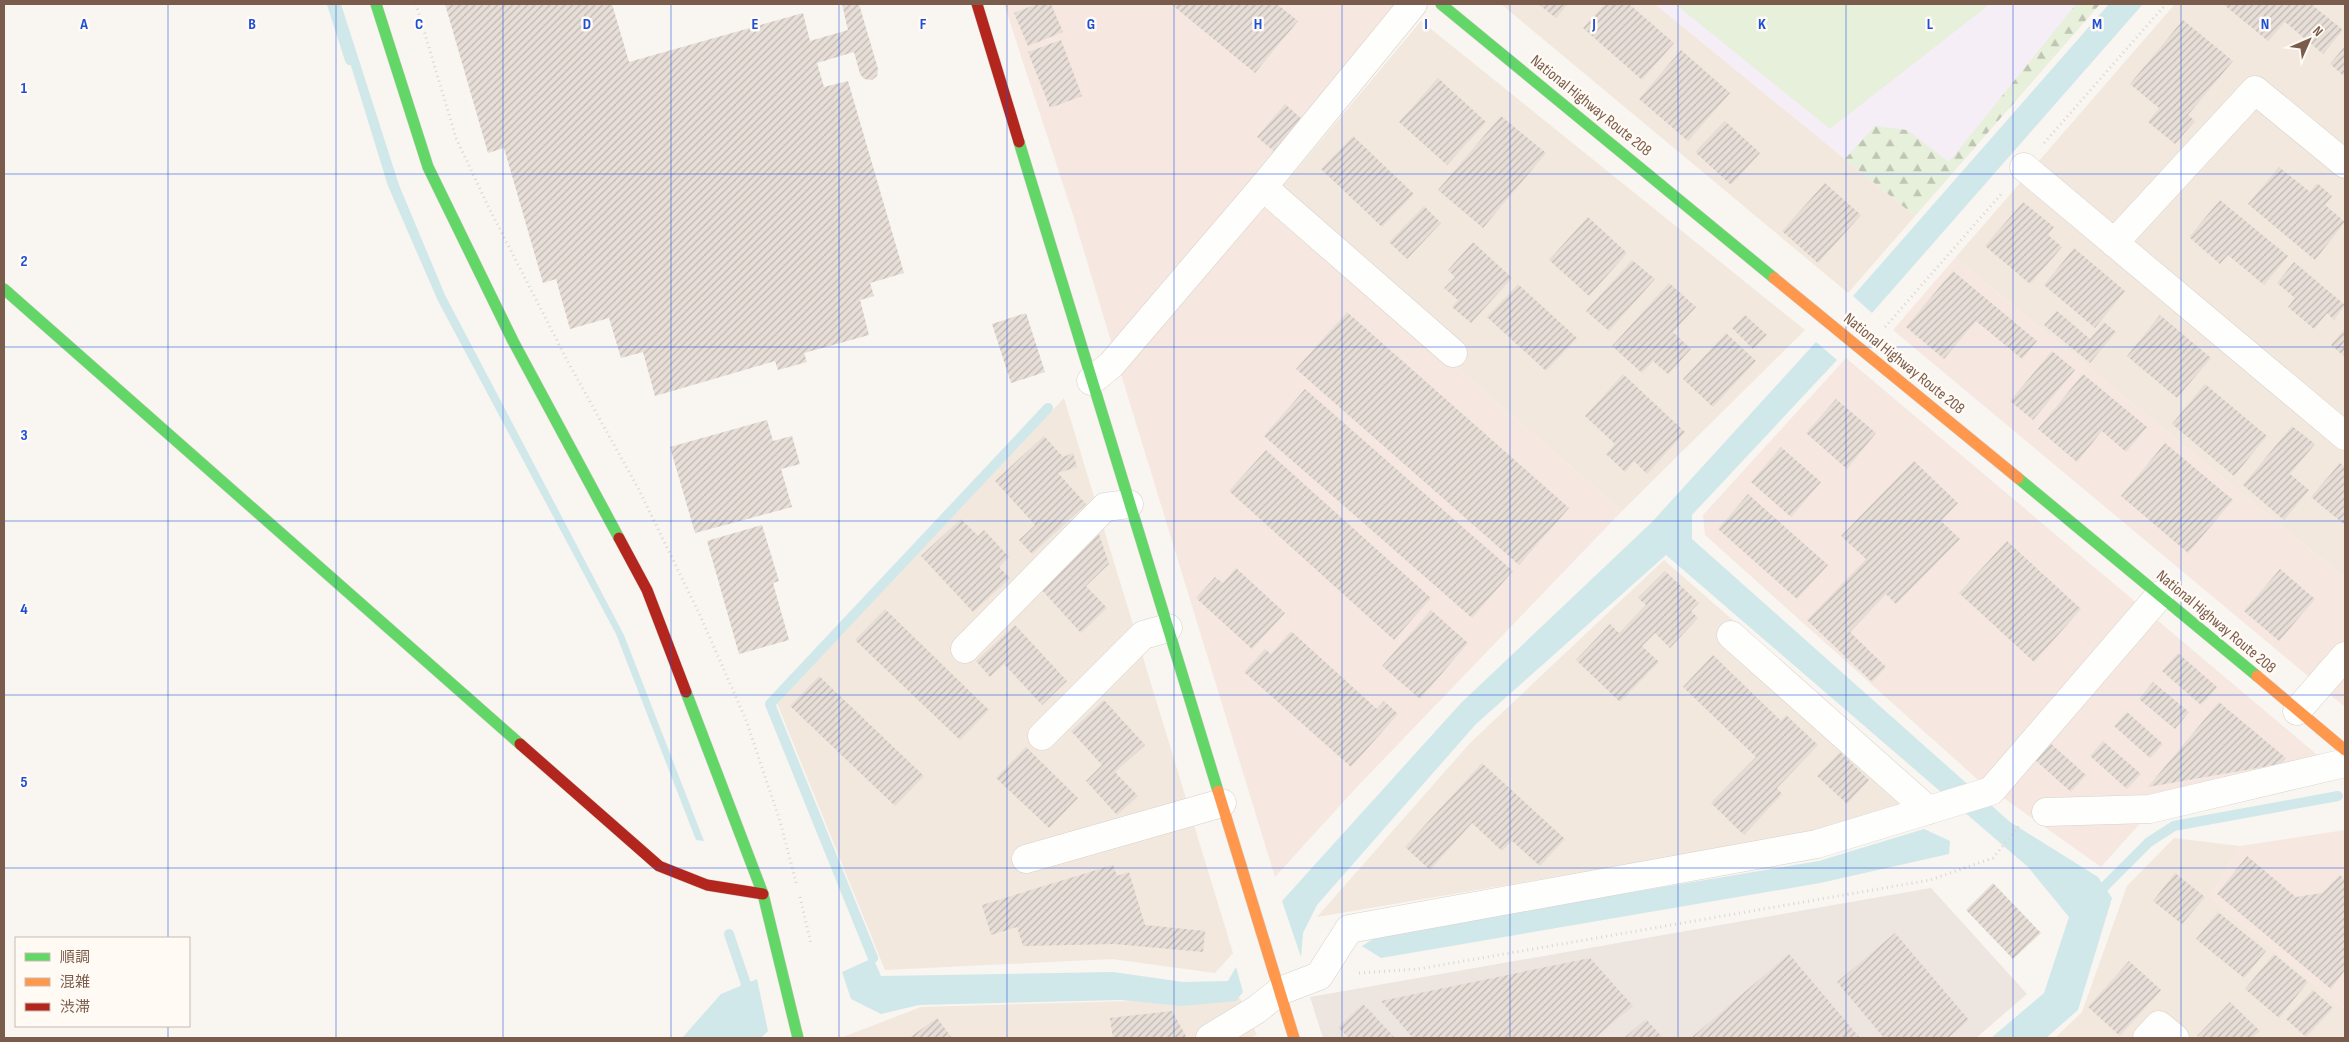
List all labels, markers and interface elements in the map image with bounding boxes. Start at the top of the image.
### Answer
text: A [79,15,88,34]
text: B [248,15,256,34]
text: C [415,15,423,34]
text: D [583,15,591,34]
text: E [752,15,759,34]
text: F [920,15,927,34]
text: G [1087,15,1095,34]
text: H [1254,15,1262,34]
text: I [1424,15,1428,34]
text: J [1591,15,1596,34]
text: K [1758,15,1766,34]
text: L [1927,15,1934,34]
text: M [2092,15,2102,34]
text: N [2261,15,2269,34]
north arrow [2284,15,2334,65]
text: N [2309,23,2326,40]
street label: National Highway Route 208 [1527,51,1655,161]
text: 1 [21,79,28,98]
text: 2 [20,252,28,271]
street label: National Highway Route 208 [1840,309,1968,419]
text: 3 [20,426,28,445]
street label: National Highway Route 208 [2152,566,2280,678]
text: 4 [20,600,28,619]
text: 5 [20,773,28,792]
legend [15,937,190,1027]
text: 順調 [60,948,90,967]
text: 混雑 [60,973,90,992]
text: 渋滞 [60,998,90,1017]

